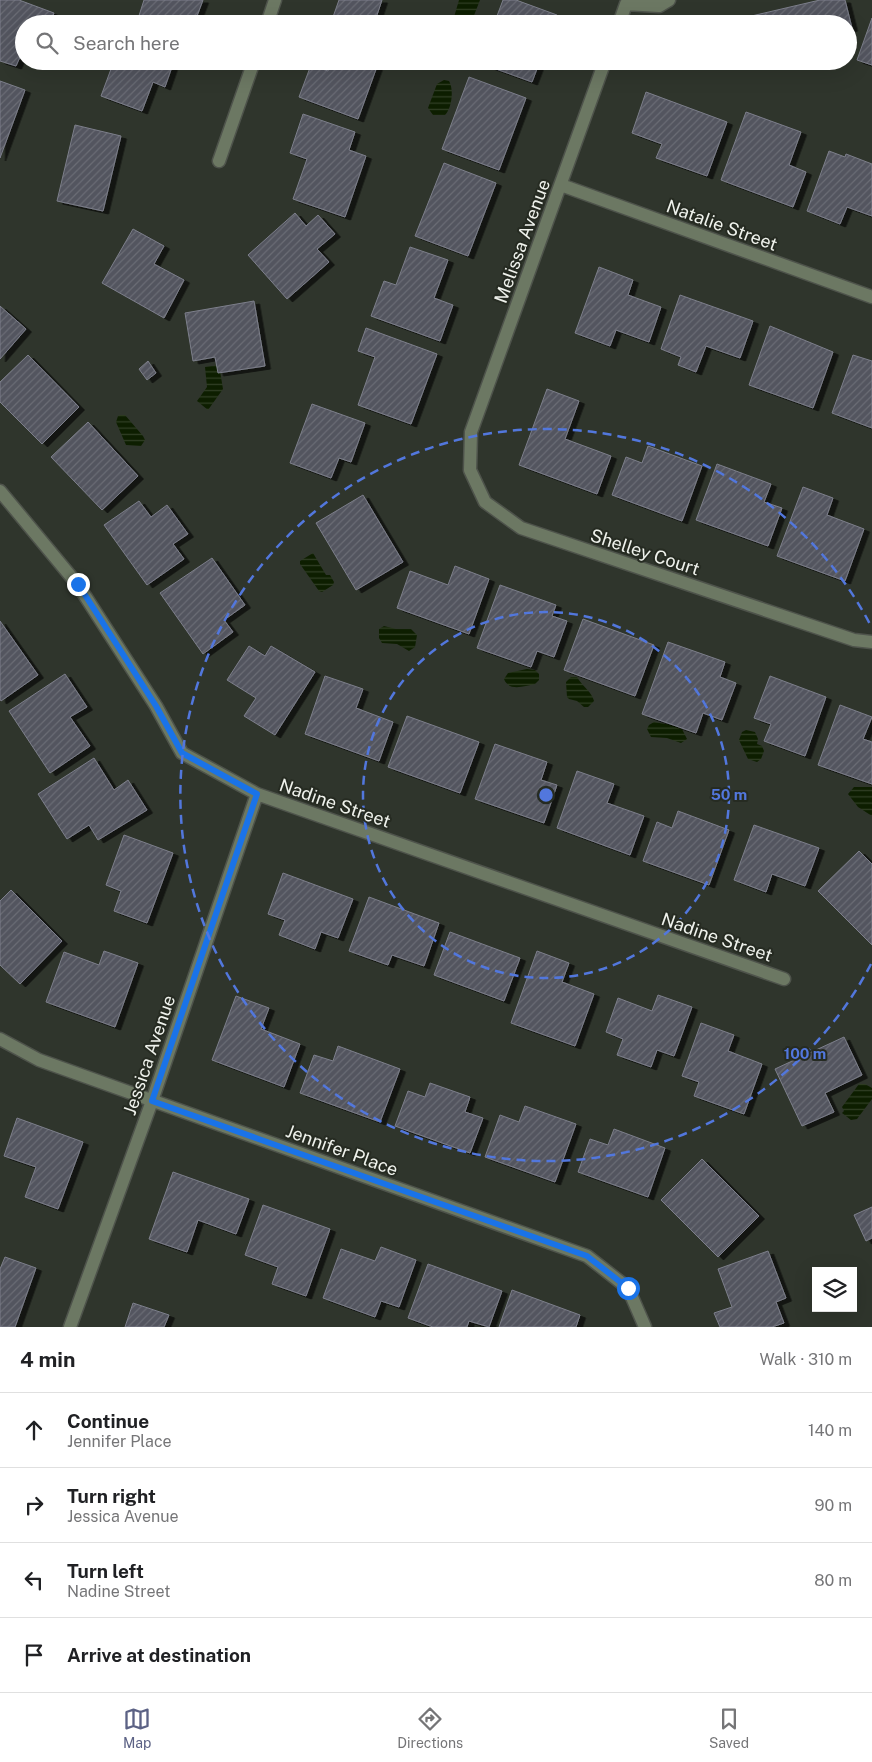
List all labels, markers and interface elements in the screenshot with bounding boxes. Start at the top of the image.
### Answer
search box [15,15,857,70]
icon: search [33,29,61,57]
text: Search here [73,32,180,54]
street label: Melissa Avenue [490,176,554,306]
street label: Natalie Street [664,195,780,255]
street label: Shelley Court [588,524,702,580]
route end [67,573,90,596]
street label: Nadine Street [277,774,393,832]
centre of rings [537,786,555,804]
text: 50 m [711,786,747,803]
street label: Nadine Street [659,908,775,966]
street label: Jessica Avenue [119,992,179,1118]
text: 100 m [784,1045,826,1062]
street label: Jennifer Place [283,1120,401,1180]
map controls [812,1267,857,1312]
button: layers [812,1267,857,1312]
route start [617,1277,640,1300]
text: 4 min [20,1347,75,1372]
text: Walk · 310 m [759,1350,852,1369]
text: Continue [67,1410,149,1432]
icon: ahead [20,1416,48,1444]
text: 140 m [808,1421,852,1440]
text: Jennifer Place [67,1432,172,1451]
text: Turn right [67,1485,156,1507]
icon: right [20,1491,48,1519]
text: 90 m [815,1496,852,1515]
text: Jessica Avenue [67,1507,179,1526]
text: Turn left [67,1560,144,1582]
icon: left [20,1566,48,1594]
text: 80 m [814,1571,852,1590]
text: Nadine Street [67,1582,170,1601]
icon: arrive [20,1641,48,1669]
text: Arrive at destination [67,1644,251,1666]
tab: Map [123,1705,151,1751]
tab: Directions [397,1705,463,1751]
tab: Saved [709,1705,749,1751]

